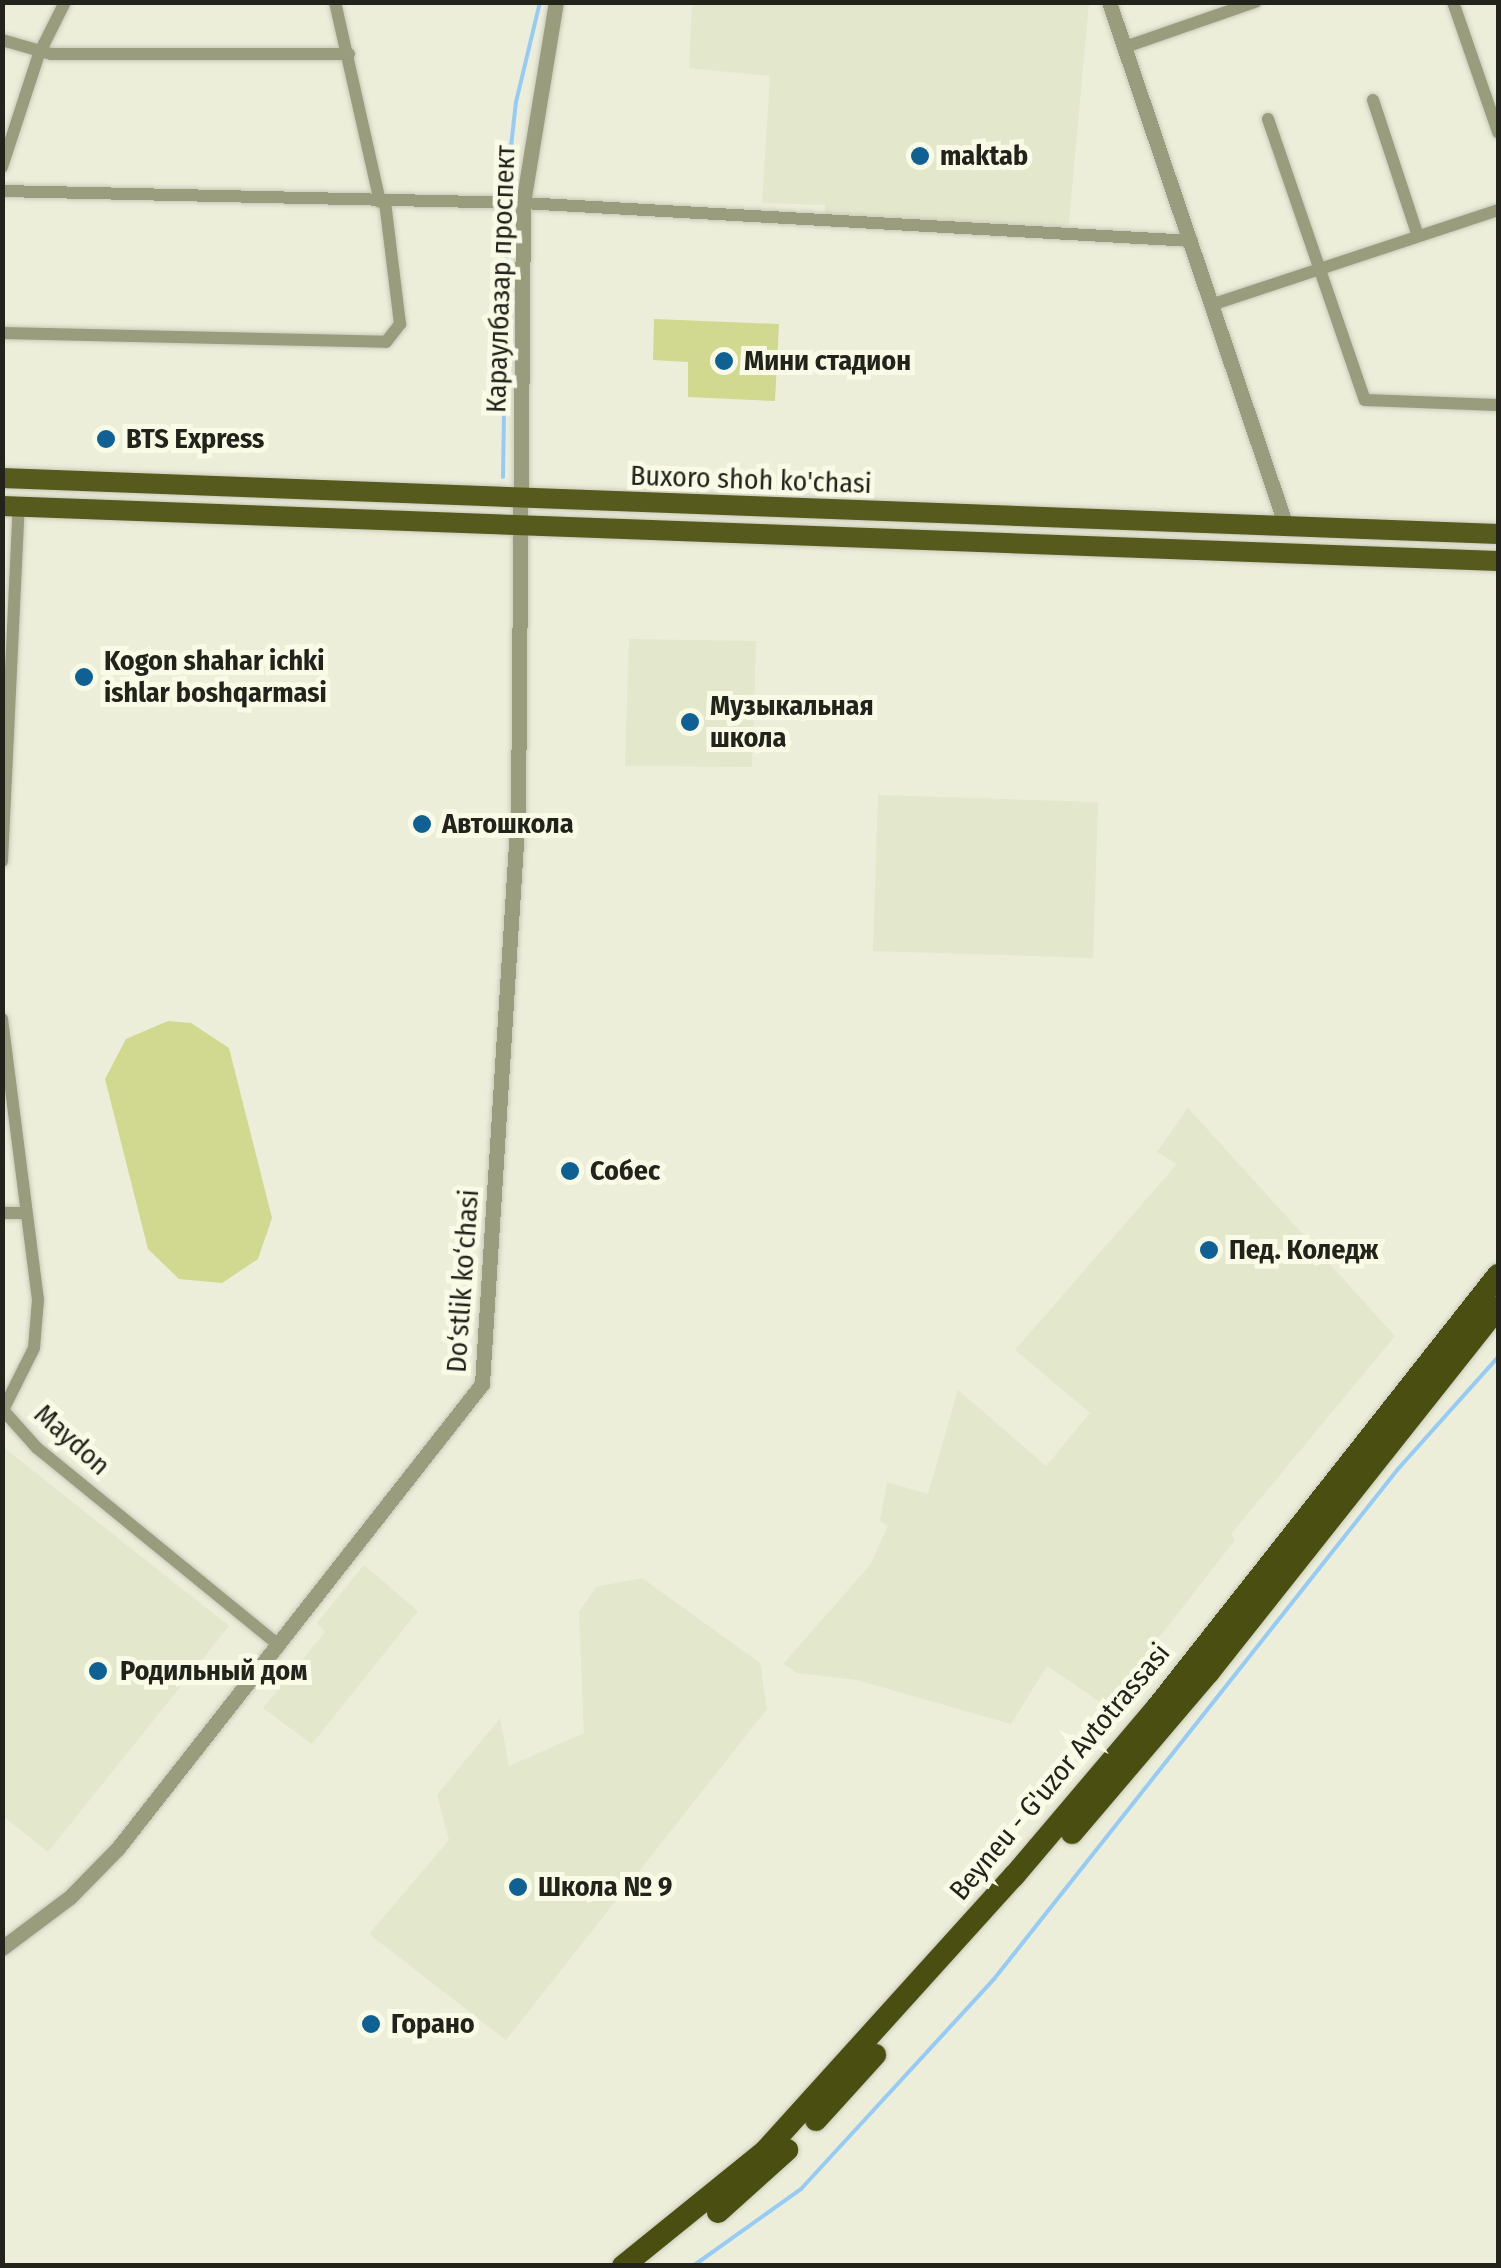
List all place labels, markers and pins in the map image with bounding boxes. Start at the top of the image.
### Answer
place label: maktab [940,139,1028,173]
marker: maktab [909,145,931,167]
place label: Мини стадион [744,344,911,378]
marker: Мини стадион [713,350,735,372]
place label: BTS Express [126,422,264,456]
marker: BTS Express [95,428,117,450]
place label: Kogon shahar ichki ishlar boshqarmasi [104,644,327,710]
marker: Kogon shahar ichki ishlar boshqarmasi [73,666,95,688]
place label: Музыкальная школа [710,689,874,755]
marker: Музыкальная школа [679,711,701,733]
place label: Автошкола [442,807,574,841]
marker: Автошкола [411,813,433,835]
place label: Собеc [590,1154,660,1188]
marker: Собеc [559,1160,581,1182]
place label: Пед. Коледж [1229,1233,1378,1267]
marker: Пед. Коледж [1198,1239,1220,1261]
place label: Родильный дом [120,1654,307,1688]
marker: Родильный дом [85,1658,111,1684]
place label: Школа № 9 [538,1870,672,1904]
marker: Школа № 9 [507,1876,529,1898]
place label: Горано [391,2007,475,2041]
marker: Горано [360,2013,382,2035]

